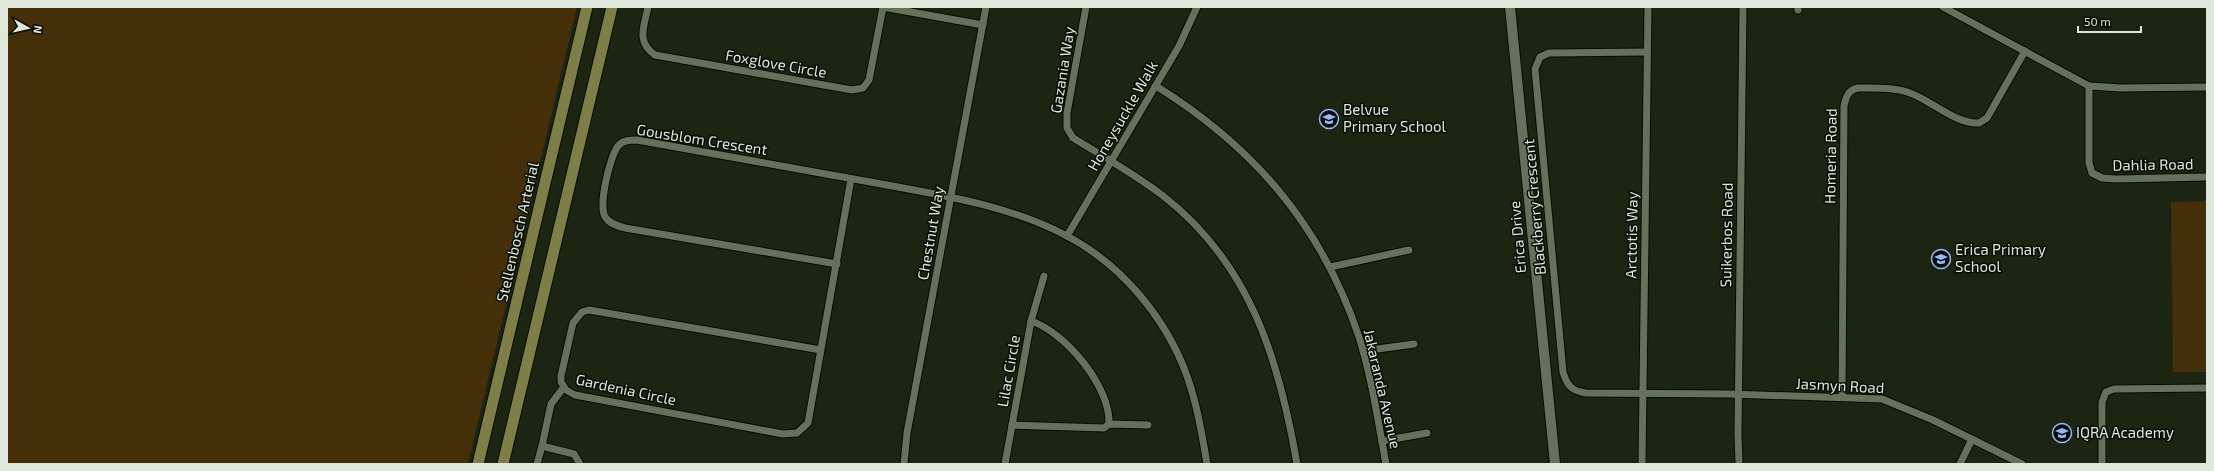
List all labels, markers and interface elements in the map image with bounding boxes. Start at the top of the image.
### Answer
north arrow [8,8,48,48]
scale bar [2078,8,2141,34]
text: 50 m [2084,14,2111,28]
text: N [31,25,45,34]
street label: Gazania Way [1046,25,1078,115]
street label: Foxglove Circle [724,45,828,81]
street label: Honeysuckle Walk [1083,57,1161,174]
place label: Belvue Primary School [1343,100,1446,135]
school or university icon: Belvue Primary School [1318,108,1340,130]
street label: Homeria Road [1820,108,1840,204]
street label: Gousblom Crescent [636,120,769,158]
street label: Blackberry Crescent [1519,138,1549,276]
street label: Dahlia Road [2112,154,2194,174]
street label: Stellenbosch Arterial [492,160,542,303]
street label: Suikerbos Road [1716,182,1736,288]
street label: Chestnut Way [913,184,947,281]
street label: Arctotis Way [1621,191,1641,279]
street label: Erica Drive [1505,200,1529,274]
place label: Erica Primary School [1955,240,2046,275]
school or university icon: Erica Primary School [1930,248,1952,270]
street label: Jakaranda Avenue [1360,327,1405,450]
street label: Lilac Circle [993,333,1023,408]
street label: Gardenia Circle [574,370,678,408]
street label: Jasmyn Road [1795,374,1885,396]
school or university icon: IQRA Academy [2051,422,2073,444]
place label: IQRA Academy [2076,423,2174,442]

